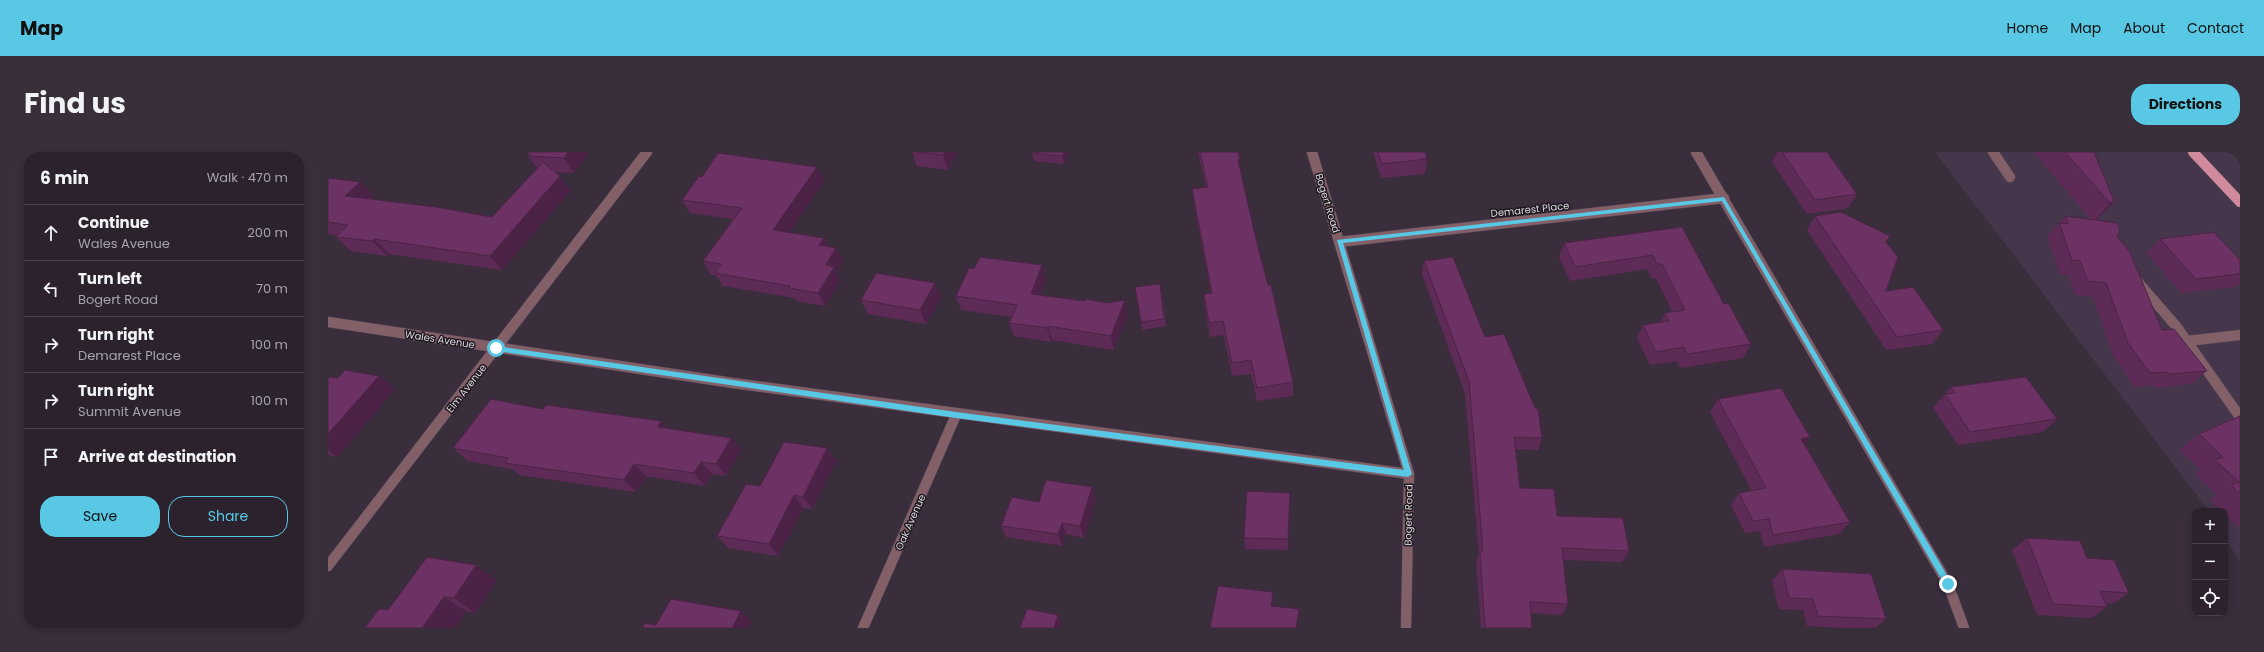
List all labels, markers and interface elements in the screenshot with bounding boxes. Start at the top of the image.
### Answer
text: Map [20,15,63,42]
text: Home [2006,18,2048,38]
text: Map [2070,18,2101,38]
text: About [2123,18,2165,38]
text: Contact [2187,18,2244,38]
text: Find us [24,84,126,123]
button: Directions [2131,84,2240,125]
text: 6 min [40,166,89,190]
text: Walk · 470 m [207,168,288,187]
street label: Bogert Road [1311,172,1344,235]
street label: Demarest Place [1490,198,1570,221]
text: Continue [78,212,149,233]
icon: ahead [40,222,62,244]
text: 200 m [247,223,288,242]
text: Wales Avenue [78,234,170,253]
text: Turn left [78,268,142,289]
icon: left [40,278,62,300]
text: 70 m [256,279,288,298]
text: Bogert Road [78,290,158,309]
text: Turn right [78,324,154,345]
street label: Wales Avenue [404,327,476,352]
icon: right [40,334,62,356]
text: 100 m [251,335,288,354]
route start [487,339,505,357]
text: Demarest Place [78,346,181,365]
street label: Elm Avenue [443,361,490,416]
text: Turn right [78,380,154,401]
icon: right [40,390,62,412]
text: 100 m [251,391,288,410]
text: Summit Avenue [78,402,181,421]
icon: arrive [40,446,62,468]
text: Arrive at destination [78,446,236,467]
street label: Bogert Road [1400,484,1417,546]
street label: Oak Avenue [891,492,930,553]
button: Save [40,496,160,537]
button: Share [168,496,288,537]
map controls [2192,508,2228,616]
button: + [2192,508,2228,544]
button: − [2192,544,2228,580]
route end [1939,575,1957,593]
button: locate [2192,580,2228,616]

